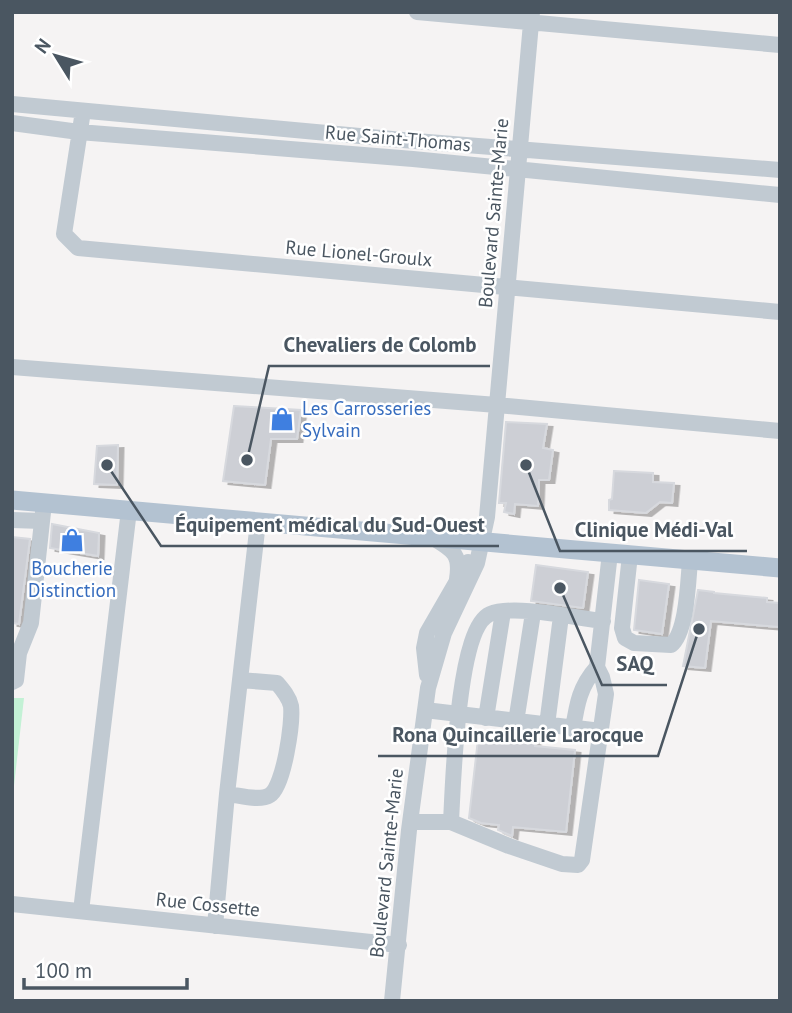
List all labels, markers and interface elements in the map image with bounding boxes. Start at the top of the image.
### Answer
north arrow [21,21,91,91]
text: N [29,34,56,58]
street label: Boulevard Sainte-Marie [473,117,513,309]
street label: Rue Saint-Thomas [324,120,472,156]
street label: Rue Lionel-Groulx [285,235,434,271]
callout: Chevaliers de Colomb [269,324,490,366]
text: Chevaliers de Colomb [284,331,476,358]
place label: Les Carrosseries Sylvain [302,396,431,442]
shop icon: Les Carrosseries Sylvain [268,405,296,433]
callout: Équipement médical du Sud-Ouest [161,504,499,546]
callout: Clinique Médi-Val [560,509,747,551]
text: Équipement médical du Sud-Ouest [175,511,486,538]
text: Clinique Médi-Val [575,516,734,543]
shop icon: Boucherie Distinction [58,526,86,554]
place label: Boucherie Distinction [28,556,116,602]
callout: SAQ [602,643,667,685]
text: SAQ [616,650,655,677]
callout: Rona Quincaillerie Larocque [378,714,658,756]
text: Rona Quincaillerie Larocque [392,721,644,748]
street label: Boulevard Sainte-Marie [364,767,408,959]
street label: Rue Cossette [155,887,261,921]
scale bar [24,946,187,990]
text: 100 m [35,957,92,984]

